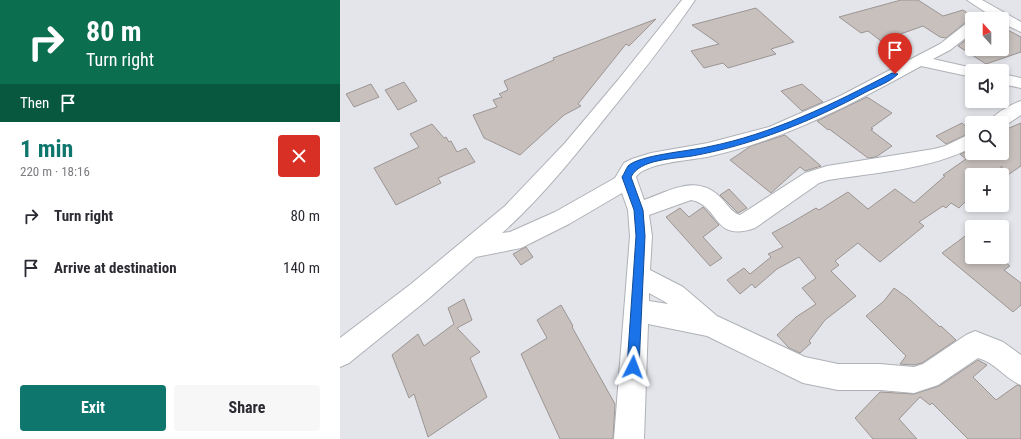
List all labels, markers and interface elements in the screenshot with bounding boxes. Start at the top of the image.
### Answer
north arrow [965,12,1009,56]
map controls [965,12,1009,264]
text: 80 m [86,15,142,48]
icon: right [20,16,72,68]
pin [878,33,912,74]
icon: arrive [884,39,906,61]
text: Turn right [86,49,154,70]
button: sound [965,64,1009,108]
icon: arrive [57,92,79,114]
text: Then [20,94,49,112]
button: search [965,116,1009,160]
text: 1 min [20,135,73,163]
button: close [278,135,320,177]
text: 220 m · 18:16 [20,164,90,179]
button: + [965,168,1009,212]
icon: right [20,205,42,227]
text: Turn right [54,207,113,225]
text: 80 m [290,207,320,225]
button: − [965,220,1009,264]
icon: arrive [20,257,42,279]
text: Arrive at destination [54,259,177,277]
text: 140 m [283,259,320,277]
position arrow [612,346,654,388]
button: Exit [20,385,166,431]
button: Share [174,385,320,431]

